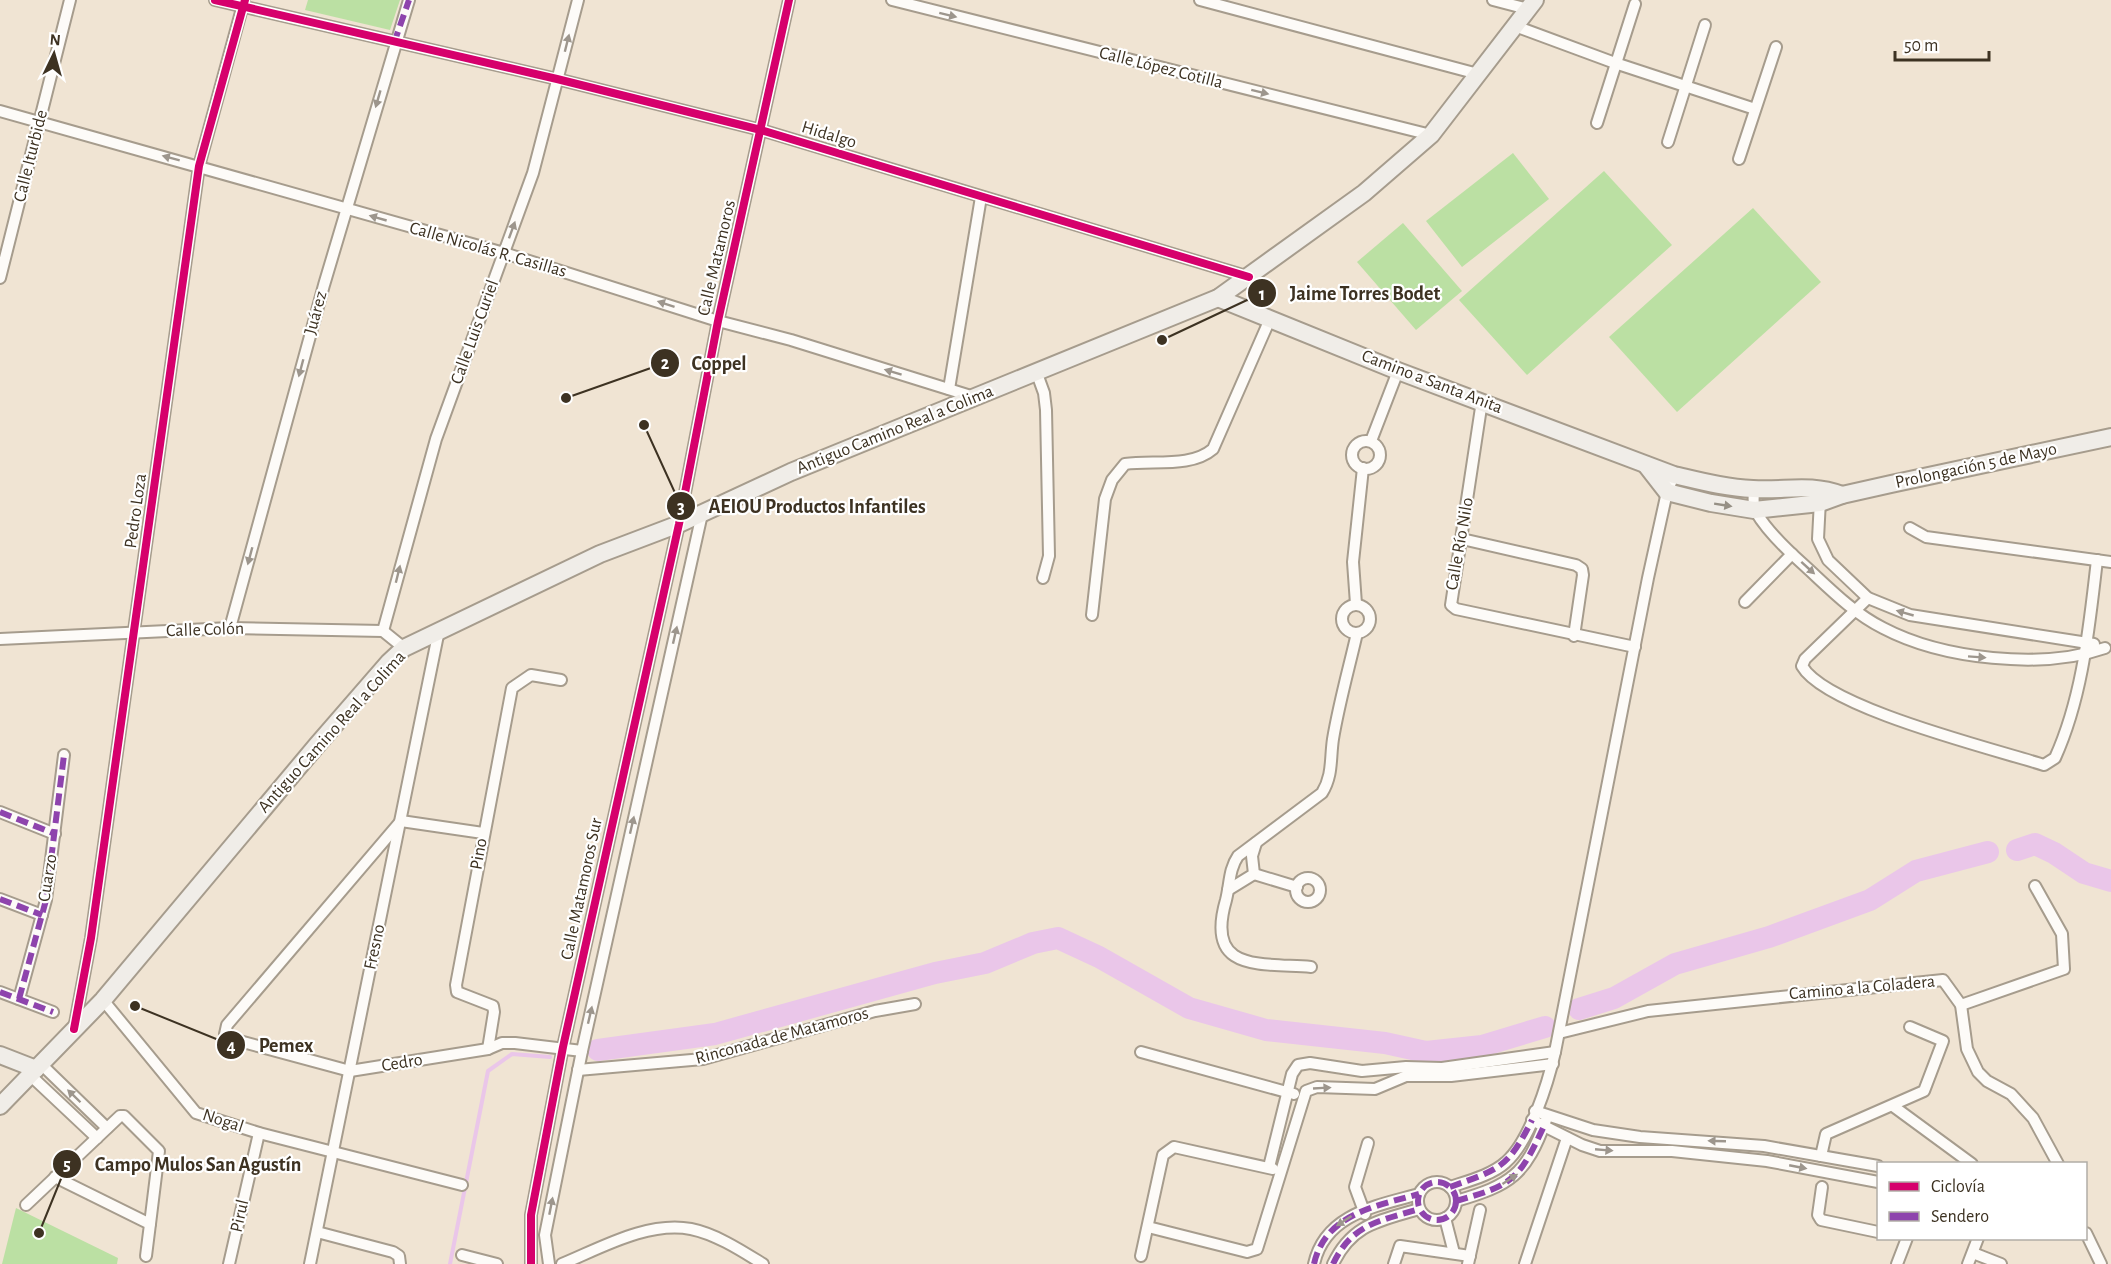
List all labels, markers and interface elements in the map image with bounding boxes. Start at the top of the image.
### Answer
one-way arrow [939,10,957,20]
north arrow [24,24,84,84]
scale bar [1895,24,1990,62]
text: N [49,32,61,49]
one-way arrow [562,34,572,52]
text: 50 m [1904,37,1938,55]
street label: Calle López Cotilla [1097,44,1225,92]
one-way arrow [1251,88,1269,98]
one-way arrow [373,91,382,109]
street label: Calle Iturbide [11,108,51,204]
street label: Hidalgo [799,118,859,152]
one-way arrow [162,153,180,162]
street label: Calle Matamoros [695,198,739,318]
one-way arrow [369,212,387,222]
street label: Calle Nicolás R. Casillas [408,219,568,281]
one-way arrow [508,221,518,239]
callout: Jaime Torres Bodet [1247,274,1452,312]
street label: Calle Luis Curiel [448,277,502,387]
text: Jaime Torres Bodet [1290,284,1440,304]
text: 1 [1259,286,1265,304]
street label: Juárez [302,289,330,337]
one-way arrow [657,299,675,308]
callout: Coppel [650,344,759,382]
street label: Camino a Santa Anita [1359,347,1505,417]
text: Coppel [691,354,747,374]
text: 2 [661,355,670,373]
one-way arrow [296,359,306,377]
one-way arrow [884,367,902,376]
street label: Antiguo Camino Real a Colima [794,382,996,478]
street label: Prolongación 5 de Mayo [1894,440,2059,492]
street label: Pedro Loza [122,472,150,550]
callout: AEIOU Productos Infantiles [666,487,937,525]
street label: Calle Río Nilo [1443,496,1477,592]
text: AEIOU Productos Infantiles [708,497,926,517]
text: 3 [677,499,685,517]
one-way arrow [1714,501,1733,510]
one-way arrow [245,547,254,565]
one-way arrow [1800,561,1815,574]
one-way arrow [393,565,403,583]
one-way arrow [1896,608,1914,617]
street label: Calle Colón [166,620,244,640]
one-way arrow [671,625,680,644]
street label: Antiguo Camino Real a Colima [255,648,409,816]
one-way arrow [1968,652,1987,661]
street label: Calle Matamoros Sur [558,816,606,962]
one-way arrow [628,816,638,834]
street label: Pino [467,837,491,871]
street label: Cuarzo [35,853,61,903]
street label: Fresno [361,922,389,971]
street label: Camino a la Coladera [1788,973,1936,1003]
street label: Rinconada de Matamoros [693,1004,871,1068]
one-way arrow [585,1006,595,1024]
callout: Pemex [216,1026,325,1064]
text: Pemex [259,1036,314,1056]
text: 4 [226,1038,236,1056]
street label: Cedro [380,1051,424,1075]
one-way arrow [1313,1084,1332,1093]
one-way arrow [66,1089,81,1103]
street label: Nogal [200,1106,246,1136]
one-way arrow [1708,1137,1727,1146]
callout: Campo Mulos San Agustín [52,1145,313,1183]
one-way arrow [1595,1145,1614,1155]
text: Campo Mulos San Agustín [95,1155,301,1175]
text: 5 [63,1156,71,1174]
legend [1877,1162,2087,1240]
one-way arrow [1789,1163,1808,1172]
one-way arrow [1502,1174,1518,1185]
text: Ciclovía [1931,1178,1985,1196]
one-way arrow [547,1197,556,1216]
street label: Pirul [228,1198,252,1234]
text: Sendero [1931,1208,1989,1226]
one-way arrow [1336,1215,1353,1226]

